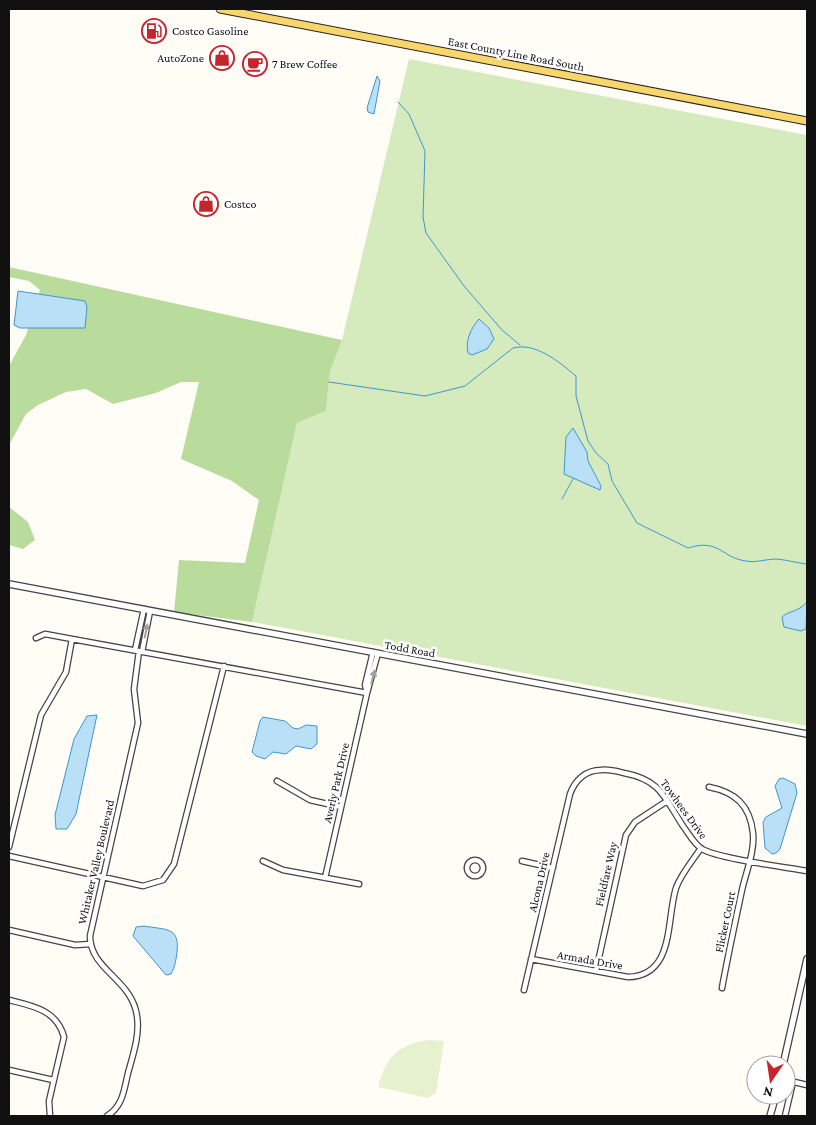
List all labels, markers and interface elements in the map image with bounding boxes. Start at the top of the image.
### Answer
fuel station icon: Costco Gasoline [141,18,167,44]
place label: Costco Gasoline [172,24,249,38]
street label: East County Line Road South [447,34,586,74]
shop icon: AutoZone [209,45,235,71]
place label: AutoZone [157,51,204,65]
cafe icon: 7 Brew Coffee [242,51,268,77]
place label: 7 Brew Coffee [272,57,337,71]
shop icon: Costco [193,191,219,217]
place label: Costco [224,197,256,211]
one-way arrow [143,623,151,639]
street label: Todd Road [384,638,437,660]
one-way arrow [369,670,377,685]
street label: Averly Park Drive [320,741,352,825]
street label: Towhees Drive [658,776,710,842]
street label: Whitaker Valley Boulevard [75,798,117,926]
street label: Fieldfare Way [592,840,620,908]
street label: Alcona Drive [525,851,553,913]
street label: Flicker Court [712,889,739,954]
street label: Armada Drive [556,947,624,973]
north arrow [746,1055,796,1105]
text: N [761,1084,775,1102]

